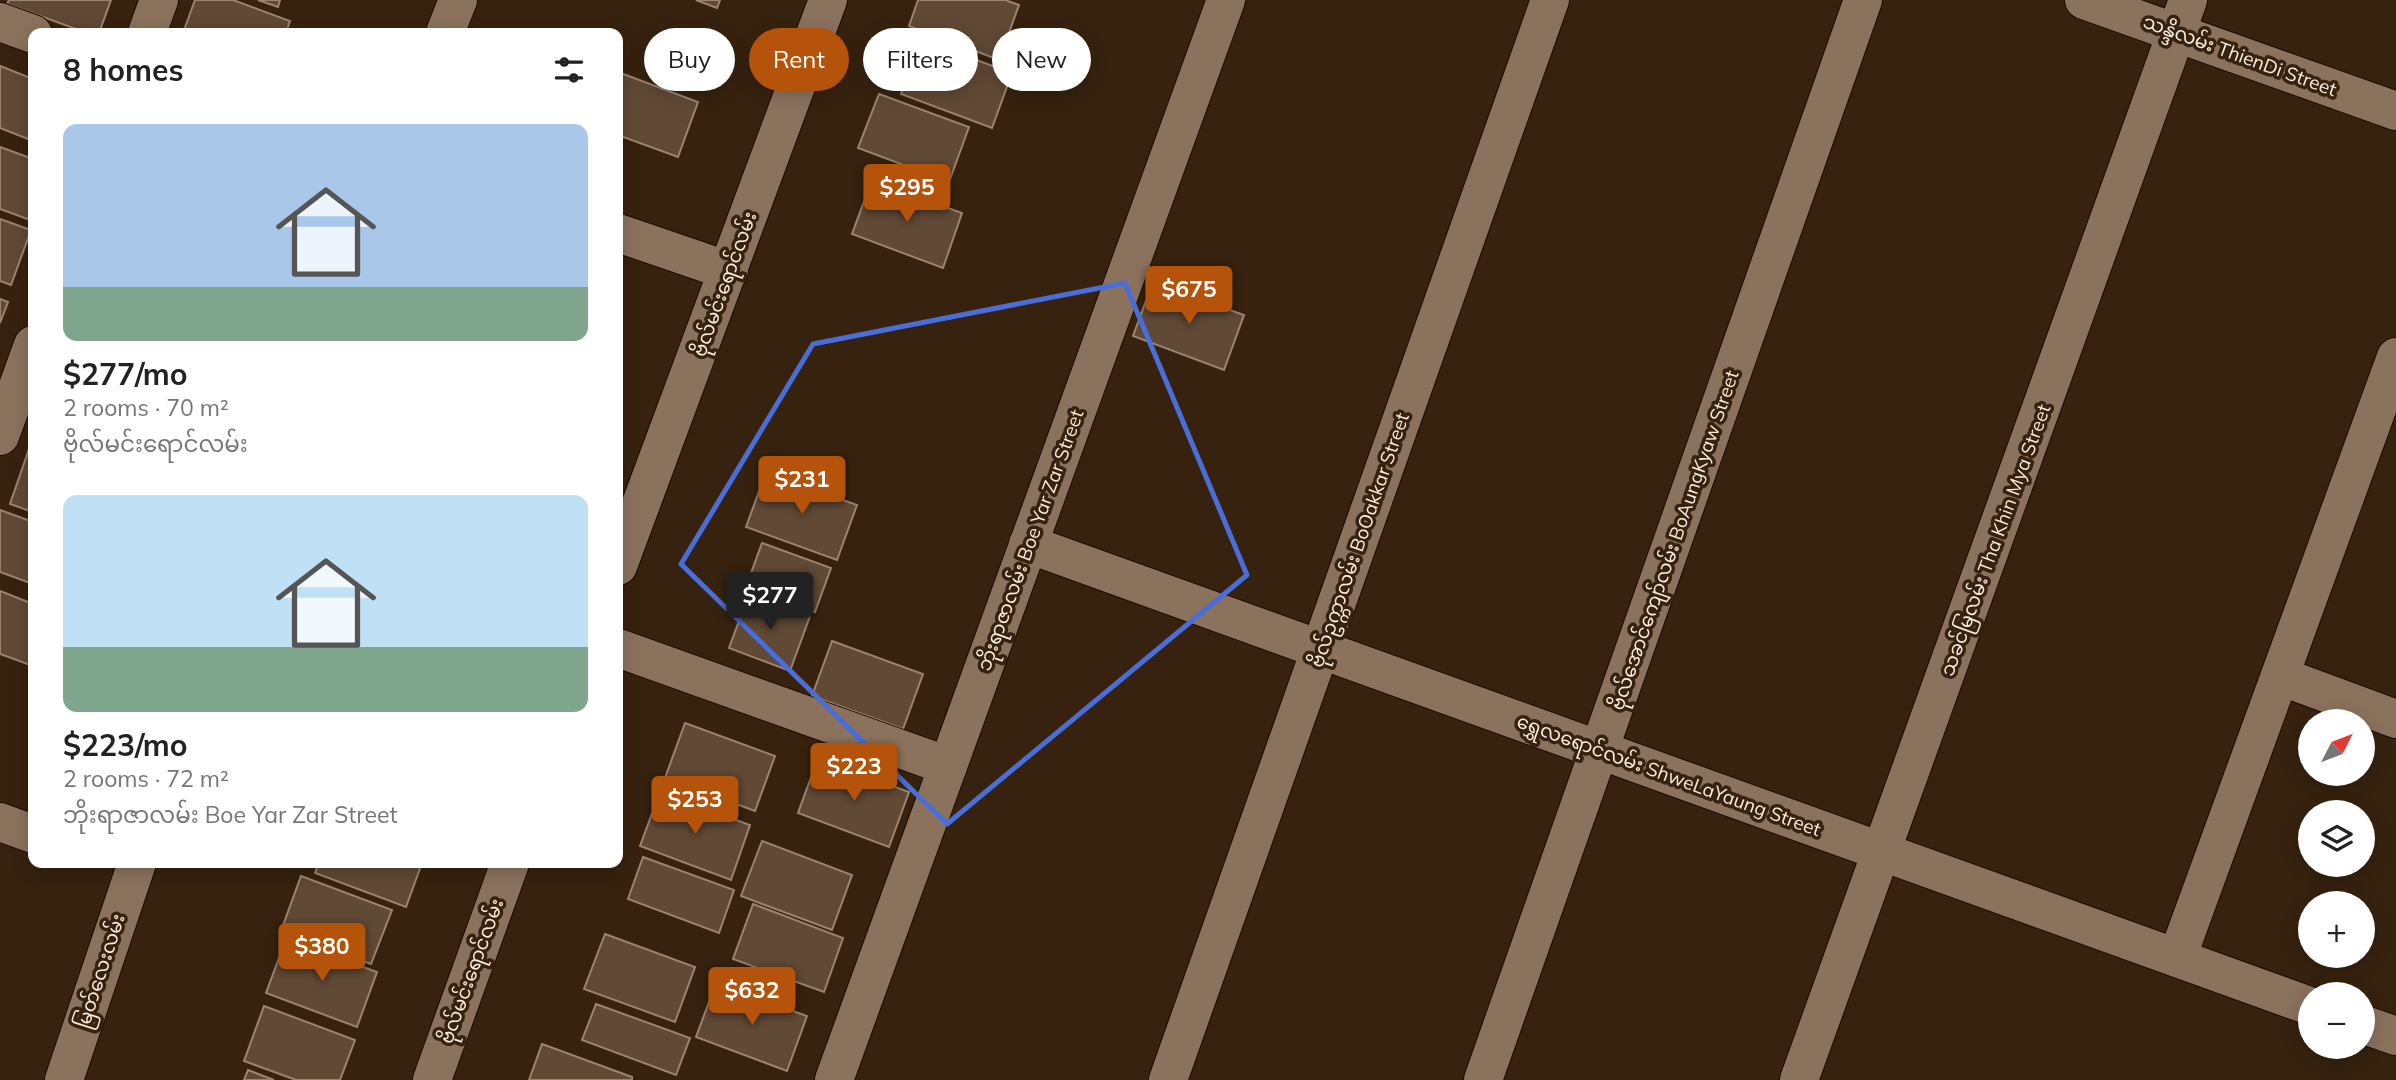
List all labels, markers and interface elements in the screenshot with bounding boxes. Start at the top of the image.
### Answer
street label: သန္ဒိလမ်း ThienDi Street [2139,7,2341,105]
chip: Buy [644,28,735,91]
chip: Rent [749,28,849,91]
chip: Filters [863,28,978,91]
chip: New [992,28,1091,91]
text: 8 homes [63,51,184,89]
icon: filters [550,51,588,89]
pin: $295 [866,164,948,224]
icon: home [263,169,389,295]
text: $295 [879,172,935,201]
street label: ဗိုလ်မင်းရောင်လမ်း [685,207,766,362]
pin: $675 [1148,266,1230,326]
text: $675 [1161,274,1217,303]
text: $277/mo [63,355,187,393]
street label: ဗိုလ်အောင်ကျော်လမ်း BoAungKyaw Street [1603,366,1748,715]
text: 2 rooms · 70 m² [63,393,229,422]
street label: သခင်မြလမ်း Tha Khin Mya Street [1933,400,2059,681]
street label: ဘိုးရာဇာလမ်း Boe Yar Zar Street [970,405,1093,676]
street label: ဗိုလ်ဥက္ကာလမ်း BoOakkar Street [1302,409,1419,672]
text: ဗိုလ်မင်းရောင်လမ်း [63,429,248,458]
pin: $231 [761,456,843,516]
text: $231 [774,464,830,493]
icon: home [263,540,389,666]
pin: $277 [729,572,811,632]
text: $277 [742,580,798,609]
street label: ရွှေလရောင်လမ်း ShweLaYaung Street [1512,707,1825,845]
north arrow [2298,709,2375,786]
map controls [2298,709,2375,1059]
text: $223/mo [63,726,187,764]
pin: $223 [813,744,895,803]
text: $223 [826,751,882,780]
text: 2 rooms · 72 m² [63,764,229,793]
pin: $253 [654,776,736,836]
text: $253 [667,784,723,813]
text: ဘိုးရာဇာလမ်း Boe Yar Zar Street [63,800,398,829]
button: layers [2298,800,2375,877]
button: + [2298,891,2375,968]
street label: ဗိုလ်မင်းရောင်လမ်း [432,894,513,1049]
street label: မြတ်လေးလမ်း [68,910,134,1033]
pin: $380 [281,923,363,983]
text: $380 [294,931,350,960]
pin: $632 [711,968,793,1027]
text: $632 [724,975,780,1004]
button: − [2298,982,2375,1059]

